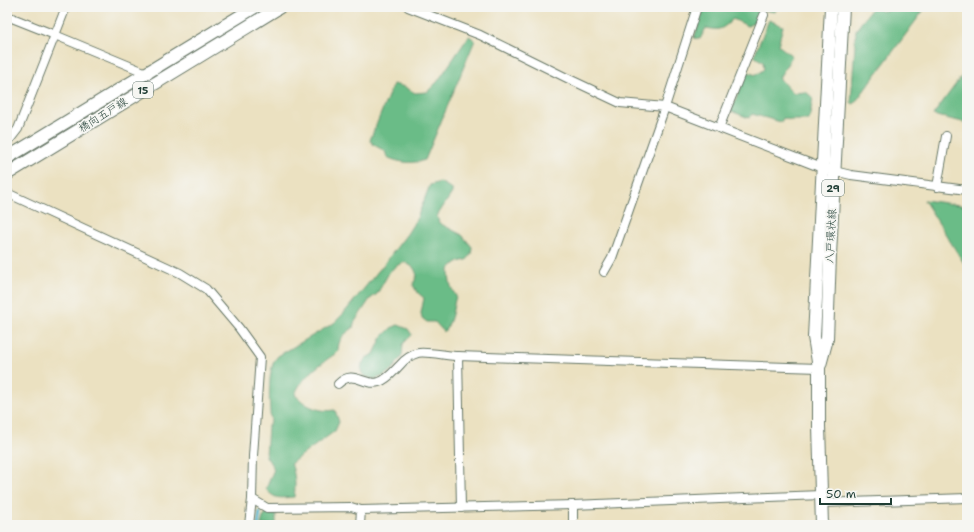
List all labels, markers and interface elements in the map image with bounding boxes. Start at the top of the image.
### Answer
road number: 15 [133,82,153,98]
street label: 橋向五戸線 [76,94,130,136]
road number: 29 [822,180,844,196]
street label: 八戸環状線 [822,208,840,264]
scale bar [820,480,891,506]
text: 50 m [826,486,856,502]

